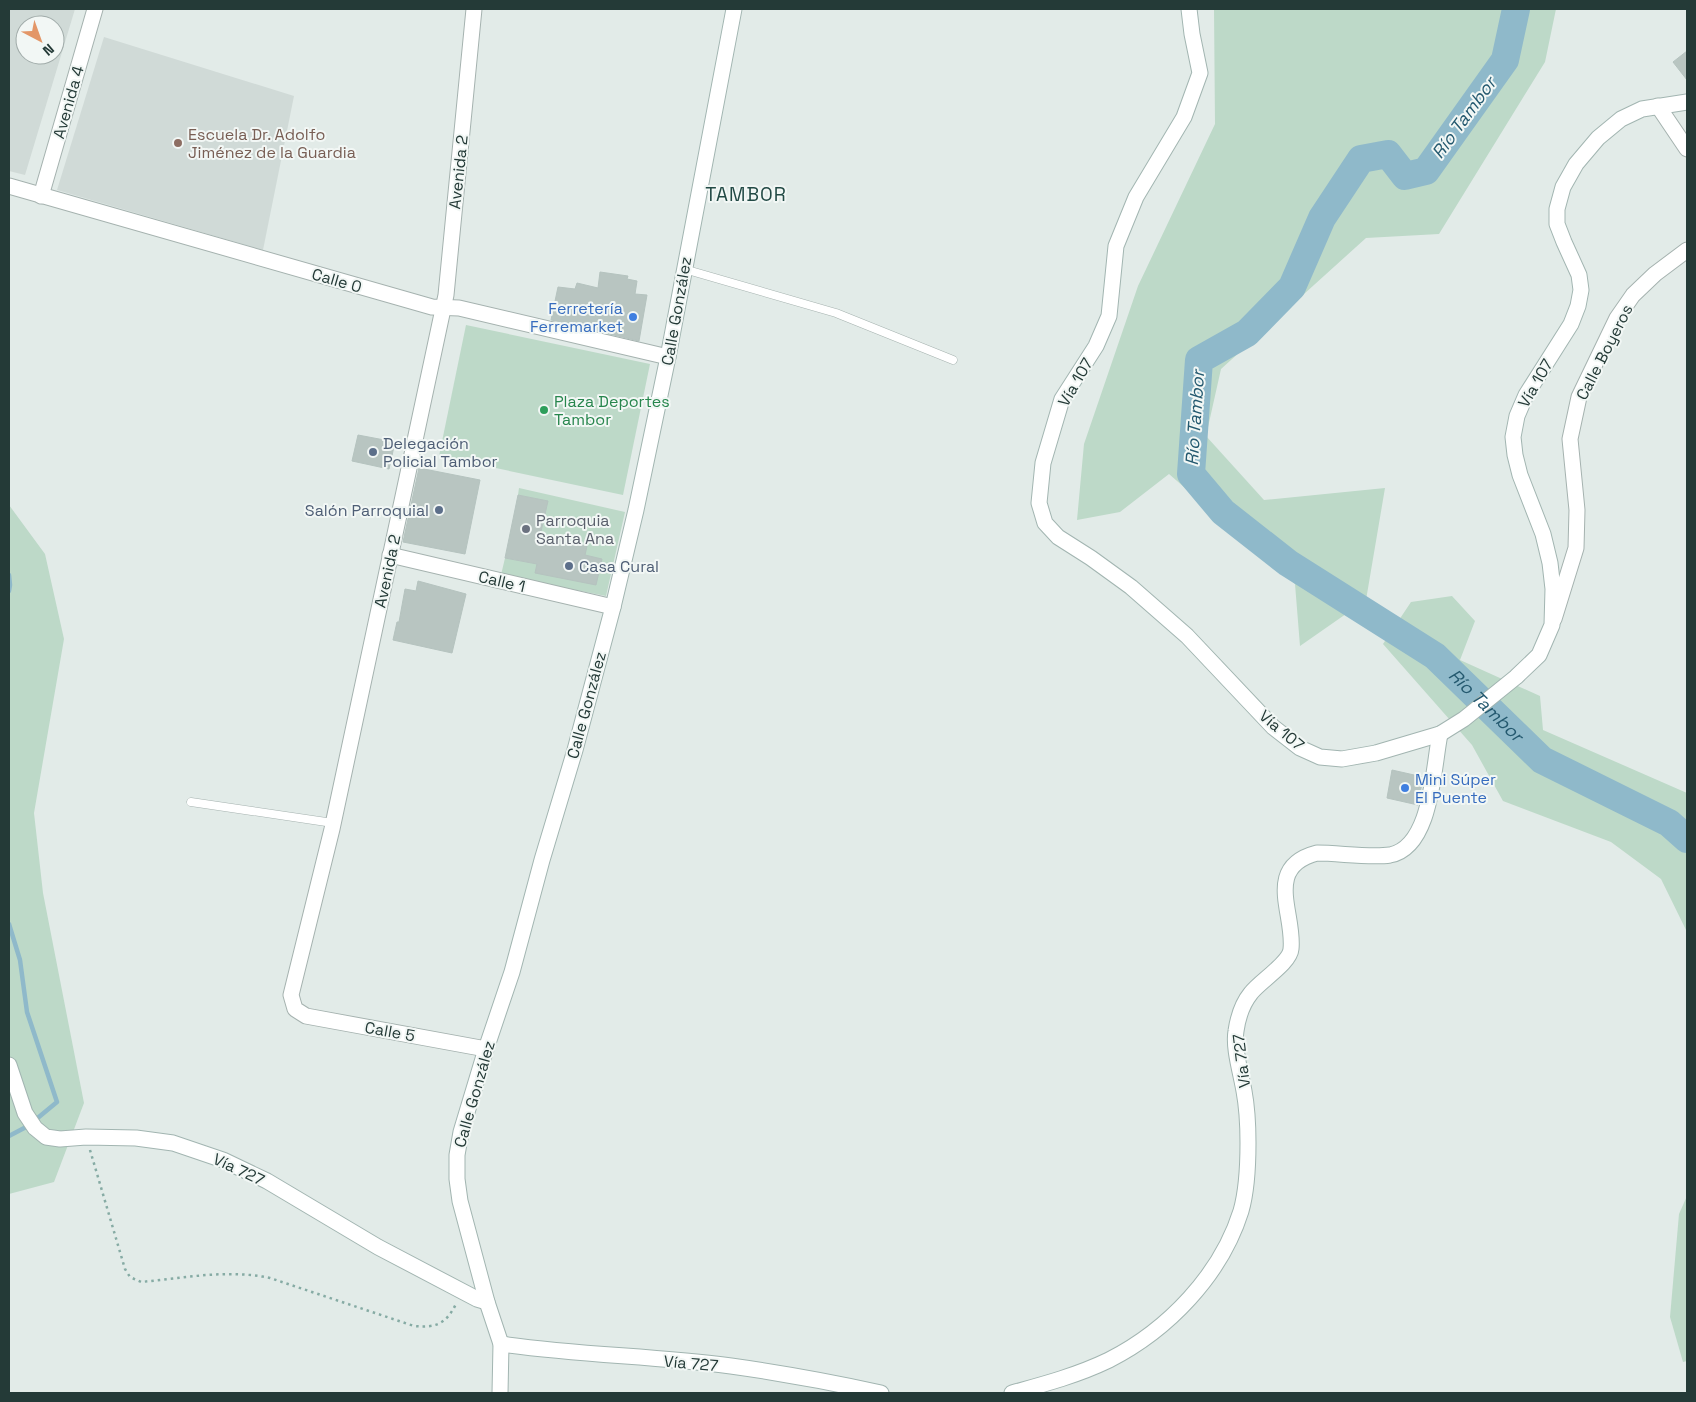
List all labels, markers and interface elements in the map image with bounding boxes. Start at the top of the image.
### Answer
north arrow [15,15,65,65]
text: N [39,40,58,60]
street label: Avenida 4 [48,63,89,141]
water label: Río Tambor [1426,71,1502,163]
place label: Escuela Dr. Adolfo Jiménez de la Guardia [188,124,356,163]
street label: Avenida 2 [444,134,473,210]
marker: Escuela Dr. Adolfo Jiménez de la Guardia [172,137,184,149]
district label: TAMBOR [705,182,787,207]
street label: Calle González [657,255,696,367]
street label: Calle 0 [309,263,364,298]
place label: Ferretería Ferremarket [530,298,623,337]
street label: Calle Boyeros [1571,301,1638,404]
marker: Ferretería Ferremarket [627,311,639,323]
street label: Vía 107 [1053,354,1098,410]
street label: Vía 107 [1513,355,1558,411]
water label: Río Tambor [1180,367,1209,466]
place label: Plaza Deportes Tambor [554,391,670,430]
marker: Plaza Deportes Tambor [538,404,550,416]
place label: Delegación Policial Tambor [383,433,498,472]
marker: Delegación Policial Tambor [367,446,379,458]
place label: Salón Parroquial [305,500,429,521]
marker: Salón Parroquial [433,504,445,516]
place label: Parroquia Santa Ana [536,510,614,549]
marker: Parroquia Santa Ana [520,523,532,535]
street label: Avenida 2 [369,532,406,610]
place label: Casa Cural [579,556,659,577]
marker: Casa Cural [563,560,575,572]
street label: Calle 1 [476,566,527,597]
street label: Calle González [562,649,611,761]
water label: Río Tambor [1444,663,1530,748]
street label: Vía 107 [1255,705,1309,755]
place label: Mini Súper El Puente [1415,769,1496,808]
marker: Mini Súper El Puente [1399,782,1411,794]
street label: Calle 5 [363,1017,417,1046]
street label: Vía 727 [1228,1033,1255,1089]
street label: Calle González [449,1038,500,1150]
street label: Vía 727 [210,1148,268,1190]
street label: Vía 727 [663,1351,719,1376]

